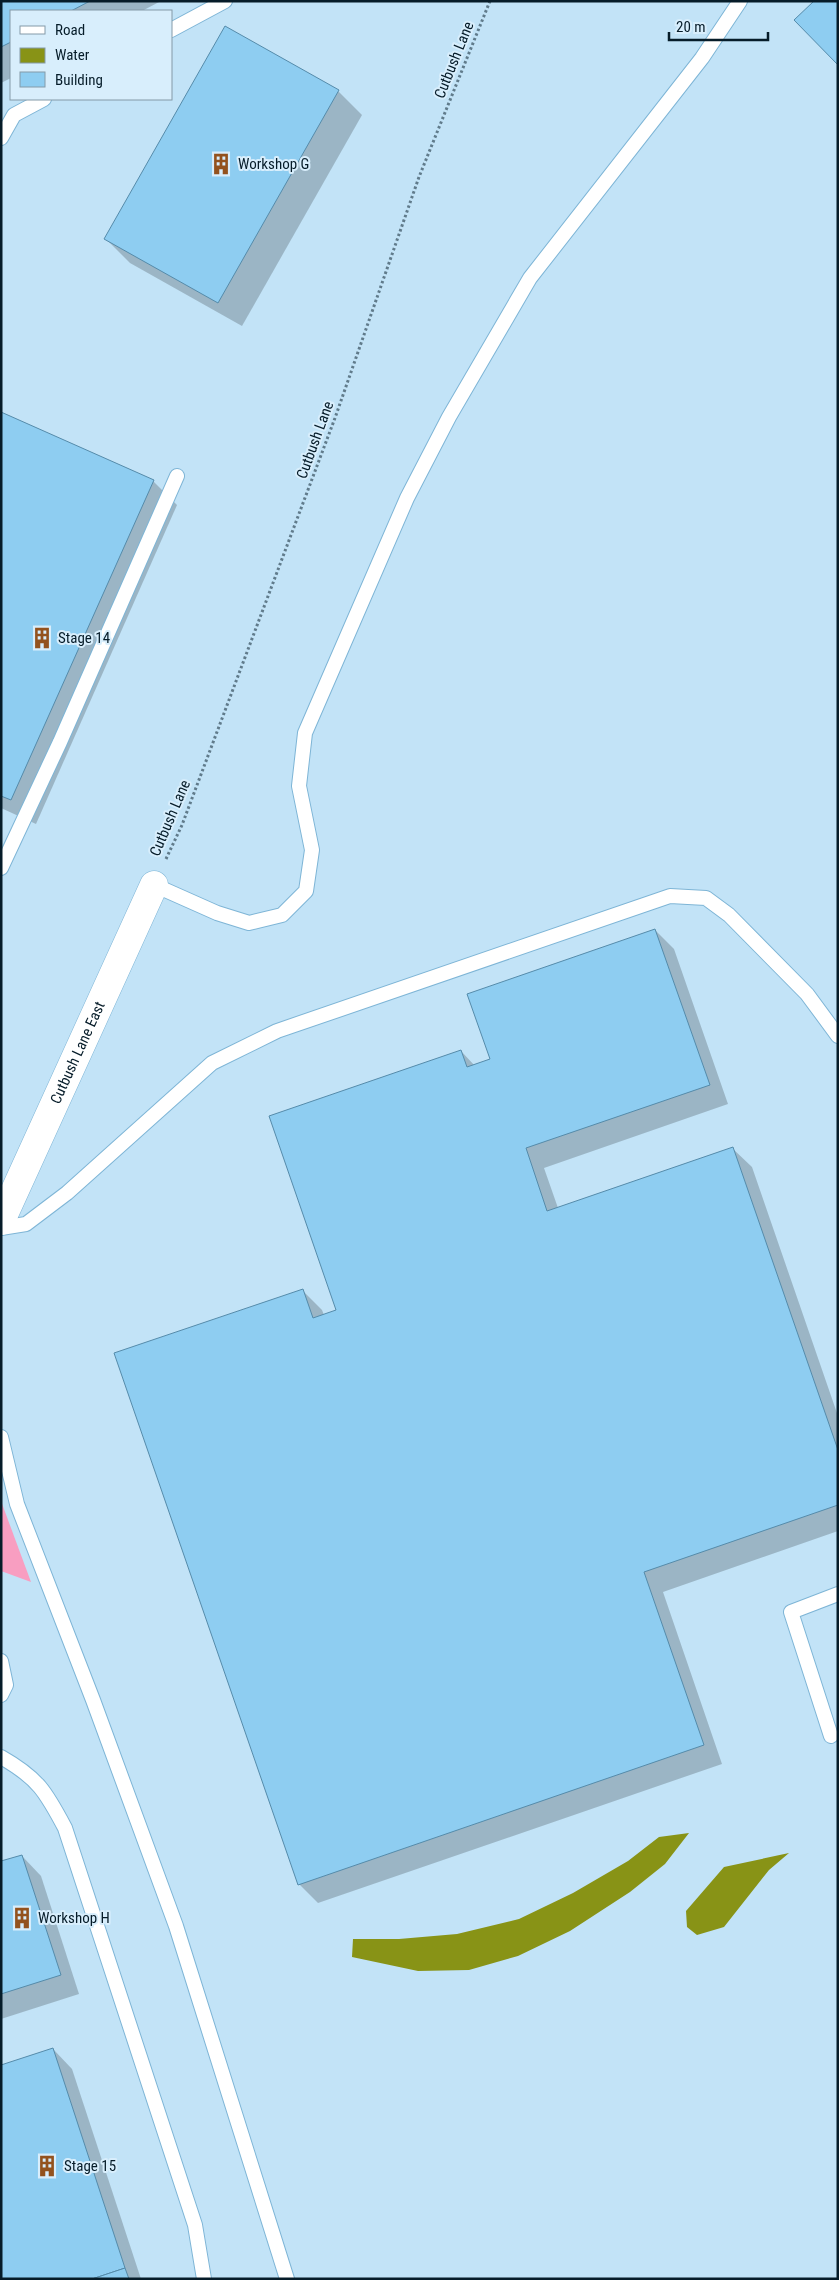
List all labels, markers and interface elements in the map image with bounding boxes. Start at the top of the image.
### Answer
legend [10,10,172,100]
scale bar [669,10,768,42]
text: 20 m [676,18,706,36]
street label: Cutbush Lane [430,19,478,101]
text: Road [55,21,85,39]
text: Water [55,46,90,64]
text: Building [55,71,103,89]
building icon: Workshop G [208,151,234,177]
place label: Workshop G [238,155,309,173]
street label: Cutbush Lane [293,399,337,481]
building icon: Stage 14 [29,625,55,651]
place label: Stage 14 [58,629,110,647]
street label: Cutbush Lane [146,777,194,859]
street label: Cutbush Lane East [47,999,109,1107]
building icon: Workshop H [9,1905,35,1931]
place label: Workshop H [38,1909,110,1927]
building icon: Stage 15 [34,2153,60,2179]
place label: Stage 15 [64,2157,116,2175]

